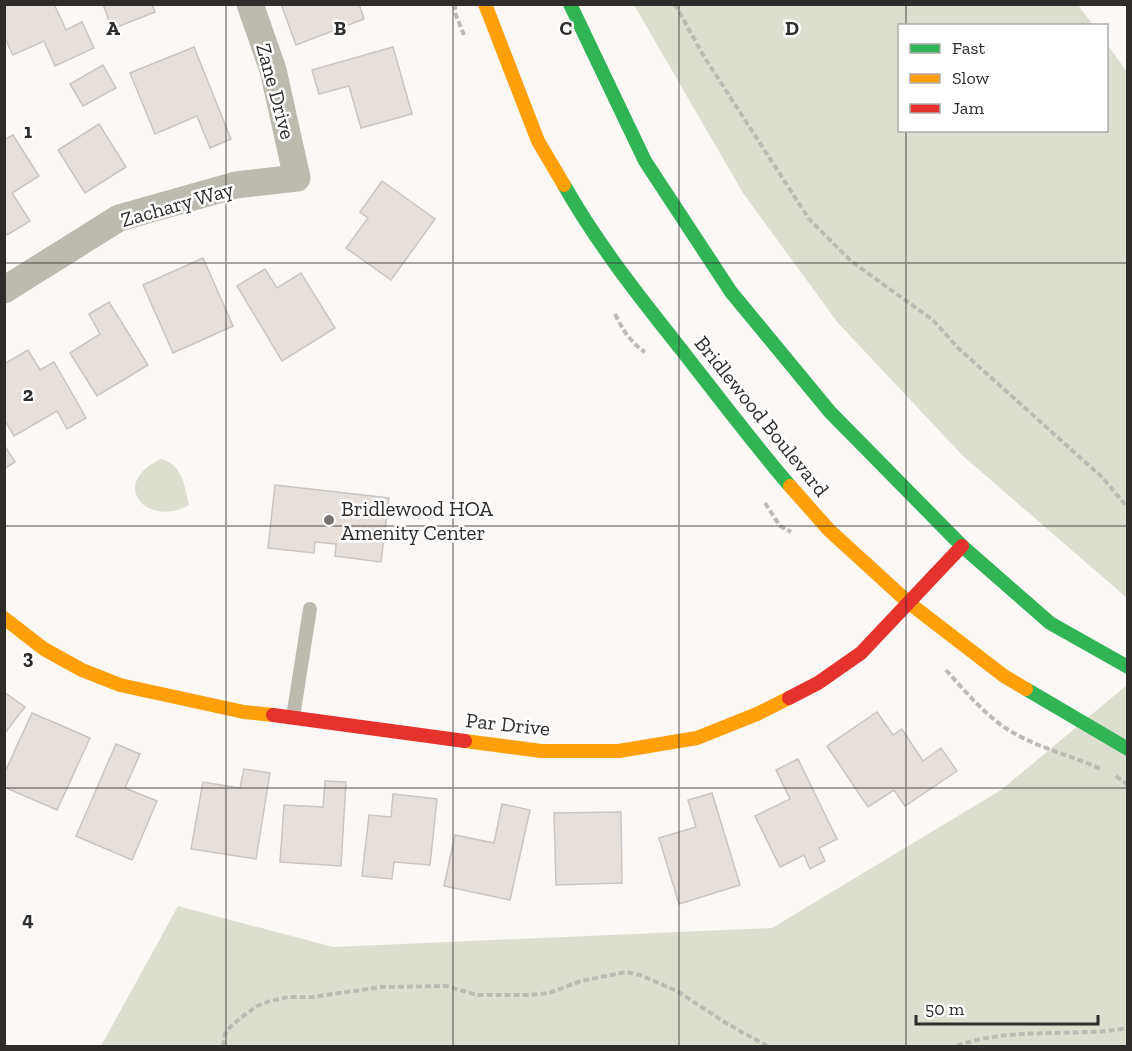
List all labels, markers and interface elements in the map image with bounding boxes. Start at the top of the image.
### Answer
text: A [106,16,120,40]
text: B [334,16,346,40]
text: C [560,16,573,40]
text: D [785,16,799,40]
legend [898,24,1108,132]
text: Fast [952,37,985,59]
street label: Zane Drive [251,40,301,142]
text: Slow [952,67,989,89]
text: Jam [952,97,984,119]
text: 1 [24,119,32,143]
street label: Zachary Way [118,176,237,232]
street label: Bridlewood Boulevard [690,331,835,502]
text: 2 [23,382,34,406]
place label: Bridlewood HOA Amenity Center [341,496,493,545]
marker: Bridlewood HOA Amenity Center [322,513,336,527]
text: 3 [23,645,34,669]
street label: Par Drive [465,707,552,741]
text: 4 [22,907,34,931]
scale bar [916,988,1098,1026]
text: 50 m [925,998,965,1020]

